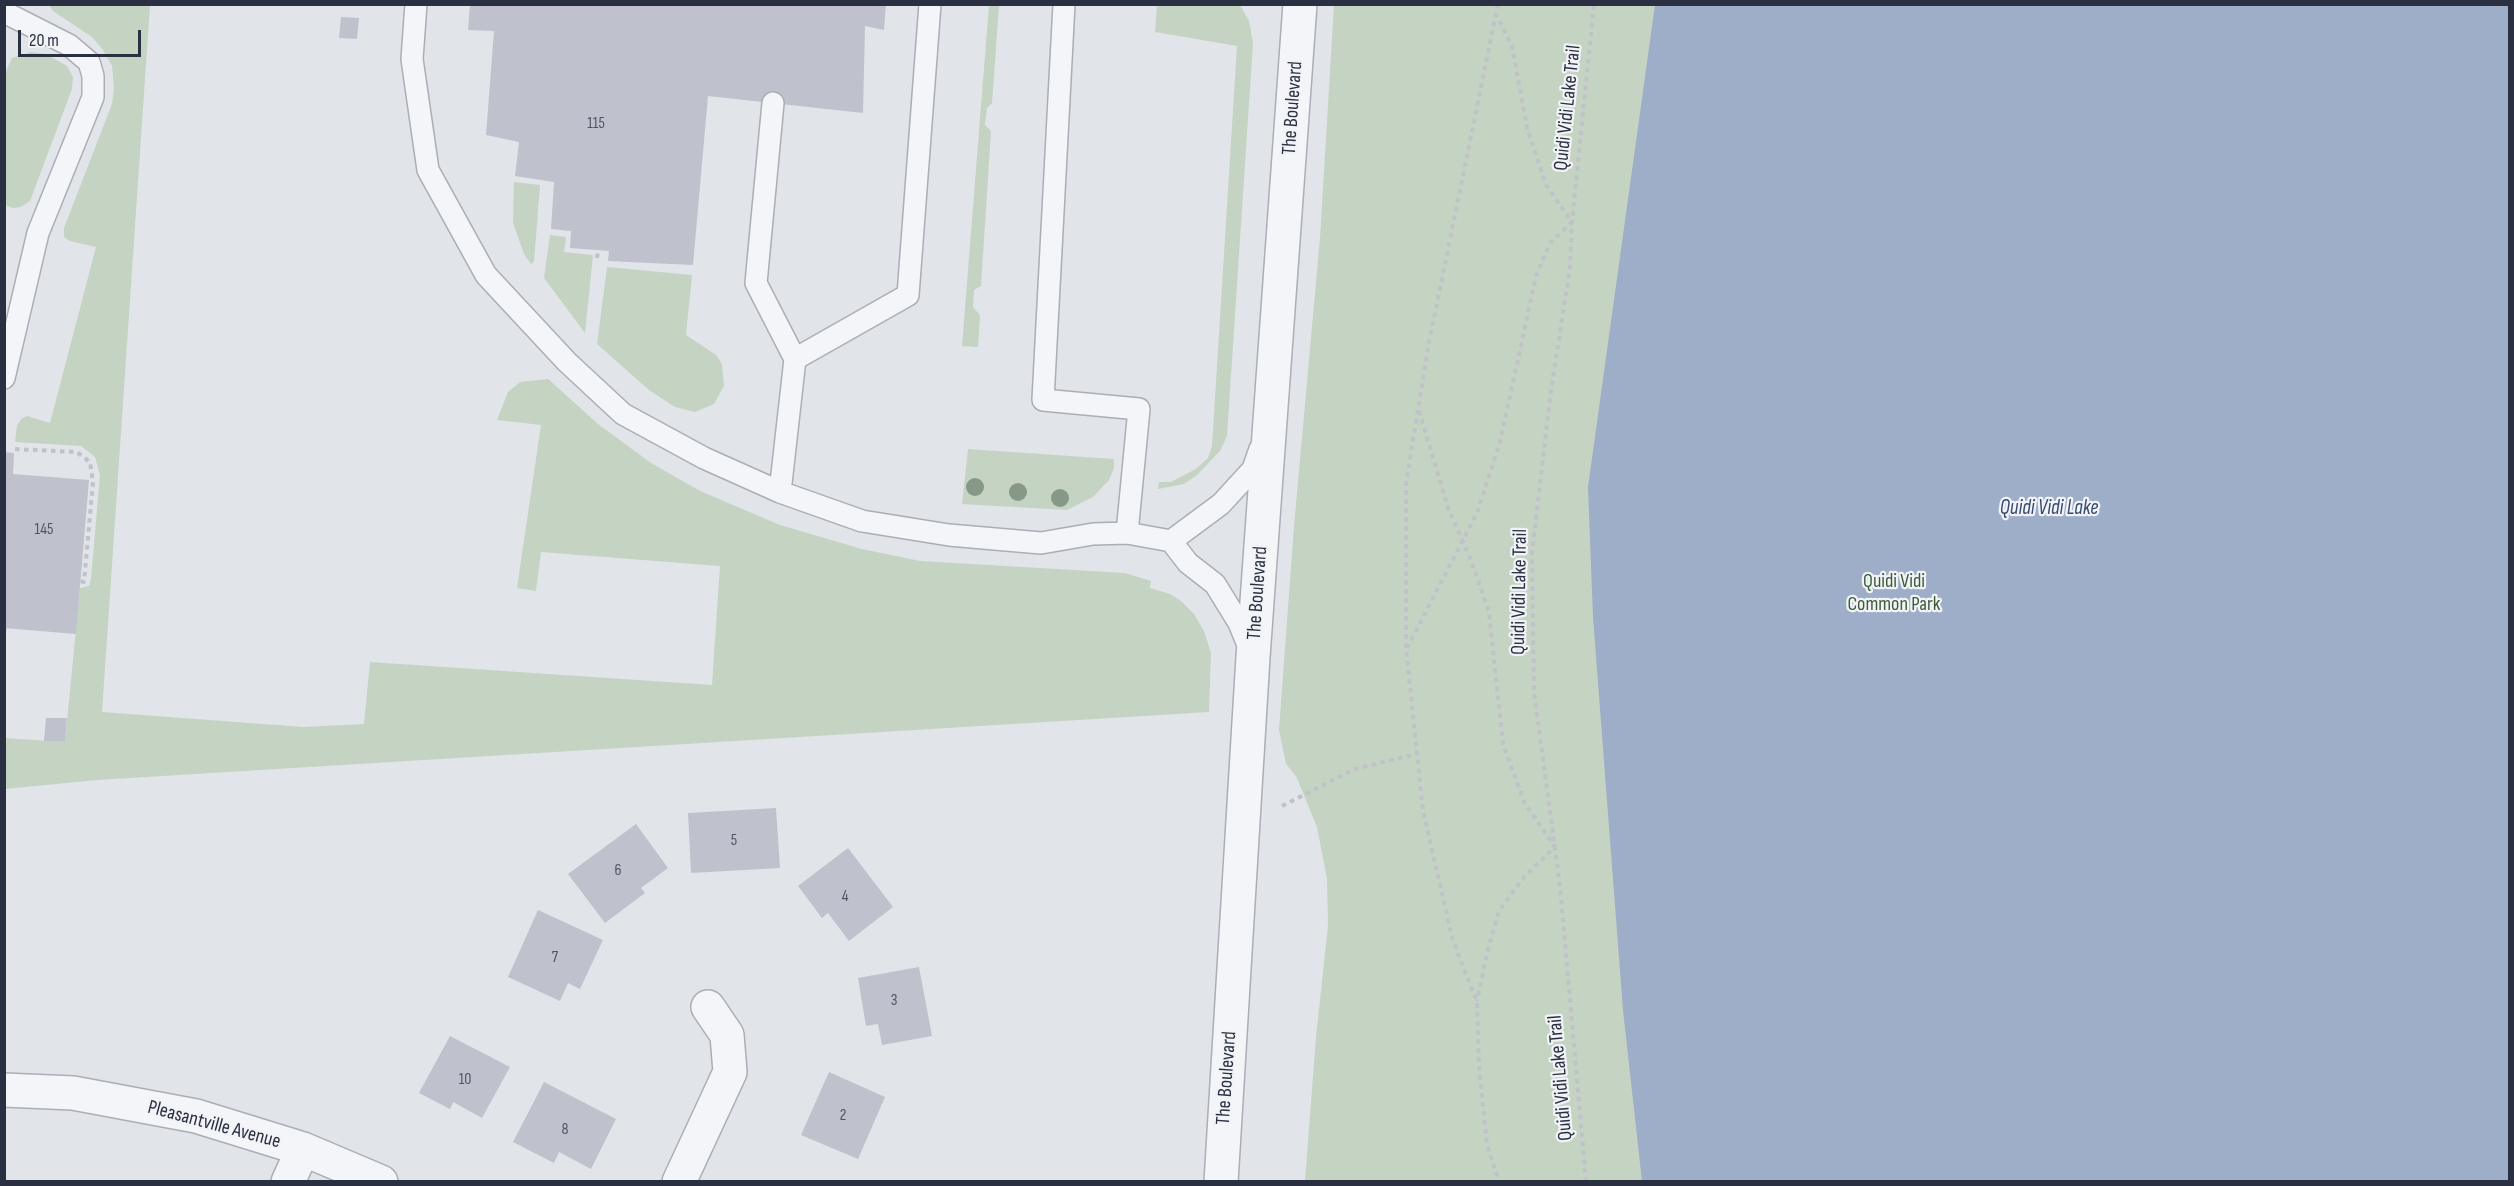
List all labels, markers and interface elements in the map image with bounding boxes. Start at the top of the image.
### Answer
scale bar [21,18,144,56]
text: 20 m [29,30,59,51]
street label: Quidi Vidi Lake Trail [1549,44,1587,172]
street label: The Boulevard [1278,60,1308,156]
house number: 115 [587,114,605,134]
water label: Quidi Vidi Lake [2000,496,2098,522]
house number: 145 [35,520,53,540]
street label: Quidi Vidi Lake Trail [1507,529,1533,655]
street label: The Boulevard [1243,545,1273,641]
park label: Quidi Vidi Common Park [1848,570,1940,617]
house number: 5 [731,831,737,851]
house number: 6 [614,861,622,881]
house number: 4 [842,887,848,907]
house number: 7 [552,948,558,968]
house number: 3 [891,991,897,1011]
street label: Quidi Vidi Lake Trail [1544,1014,1578,1142]
street label: The Boulevard [1212,1030,1242,1126]
house number: 10 [459,1070,471,1090]
street label: Pleasantville Avenue [145,1096,283,1154]
house number: 2 [840,1106,846,1126]
house number: 8 [561,1120,569,1140]

